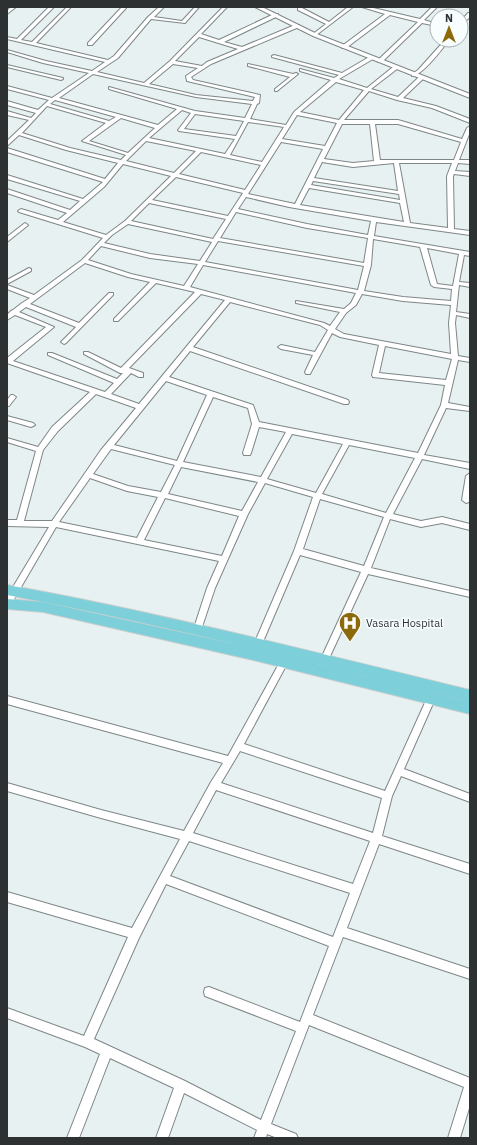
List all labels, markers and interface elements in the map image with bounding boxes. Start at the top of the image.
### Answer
north arrow [429,8,469,48]
text: N [445,11,453,25]
hospital icon: Vasara Hospital [337,610,363,643]
place label: Vasara Hospital [366,616,443,630]

